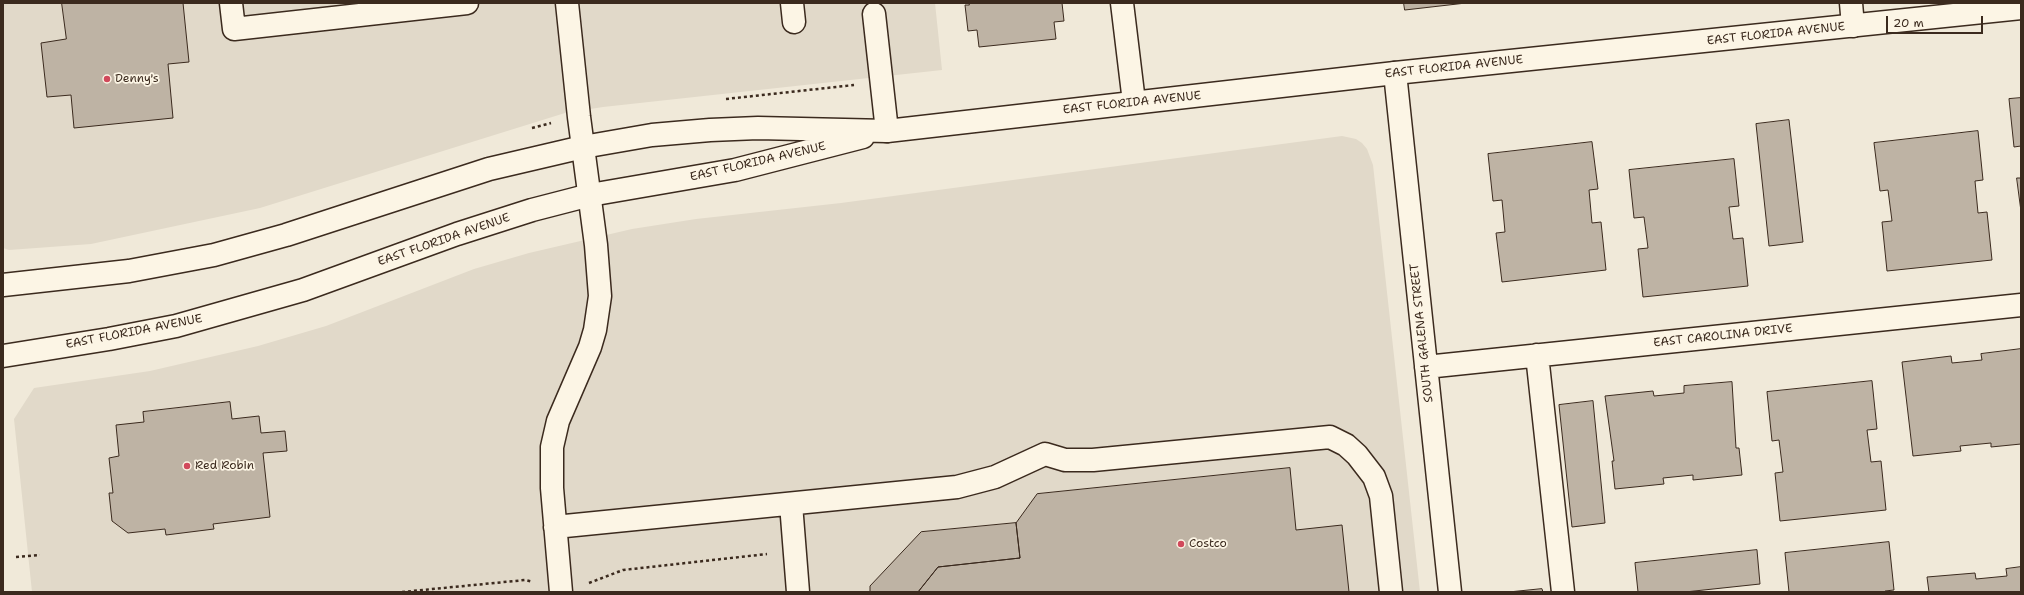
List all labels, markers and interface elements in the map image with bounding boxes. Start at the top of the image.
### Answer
scale bar [1888,8,1985,34]
text: 20 m [1893,15,1924,31]
street label: EAST FLORIDA AVENUE [1706,20,1846,48]
street label: EAST FLORIDA AVENUE [1384,53,1524,81]
place label: Denny's [115,72,159,86]
marker: Denny's [102,74,112,84]
street label: EAST FLORIDA AVENUE [1062,89,1202,117]
street label: EAST FLORIDA AVENUE [689,139,827,185]
street label: EAST FLORIDA AVENUE [376,211,512,269]
street label: SOUTH GALENA STREET [1408,263,1436,403]
street label: EAST FLORIDA AVENUE [64,312,204,352]
street label: EAST CAROLINA DRIVE [1653,322,1793,350]
place label: Red Robin [195,459,254,473]
marker: Red Robin [182,461,192,471]
place label: Costco [1189,537,1227,551]
marker: Costco [1176,539,1186,549]

